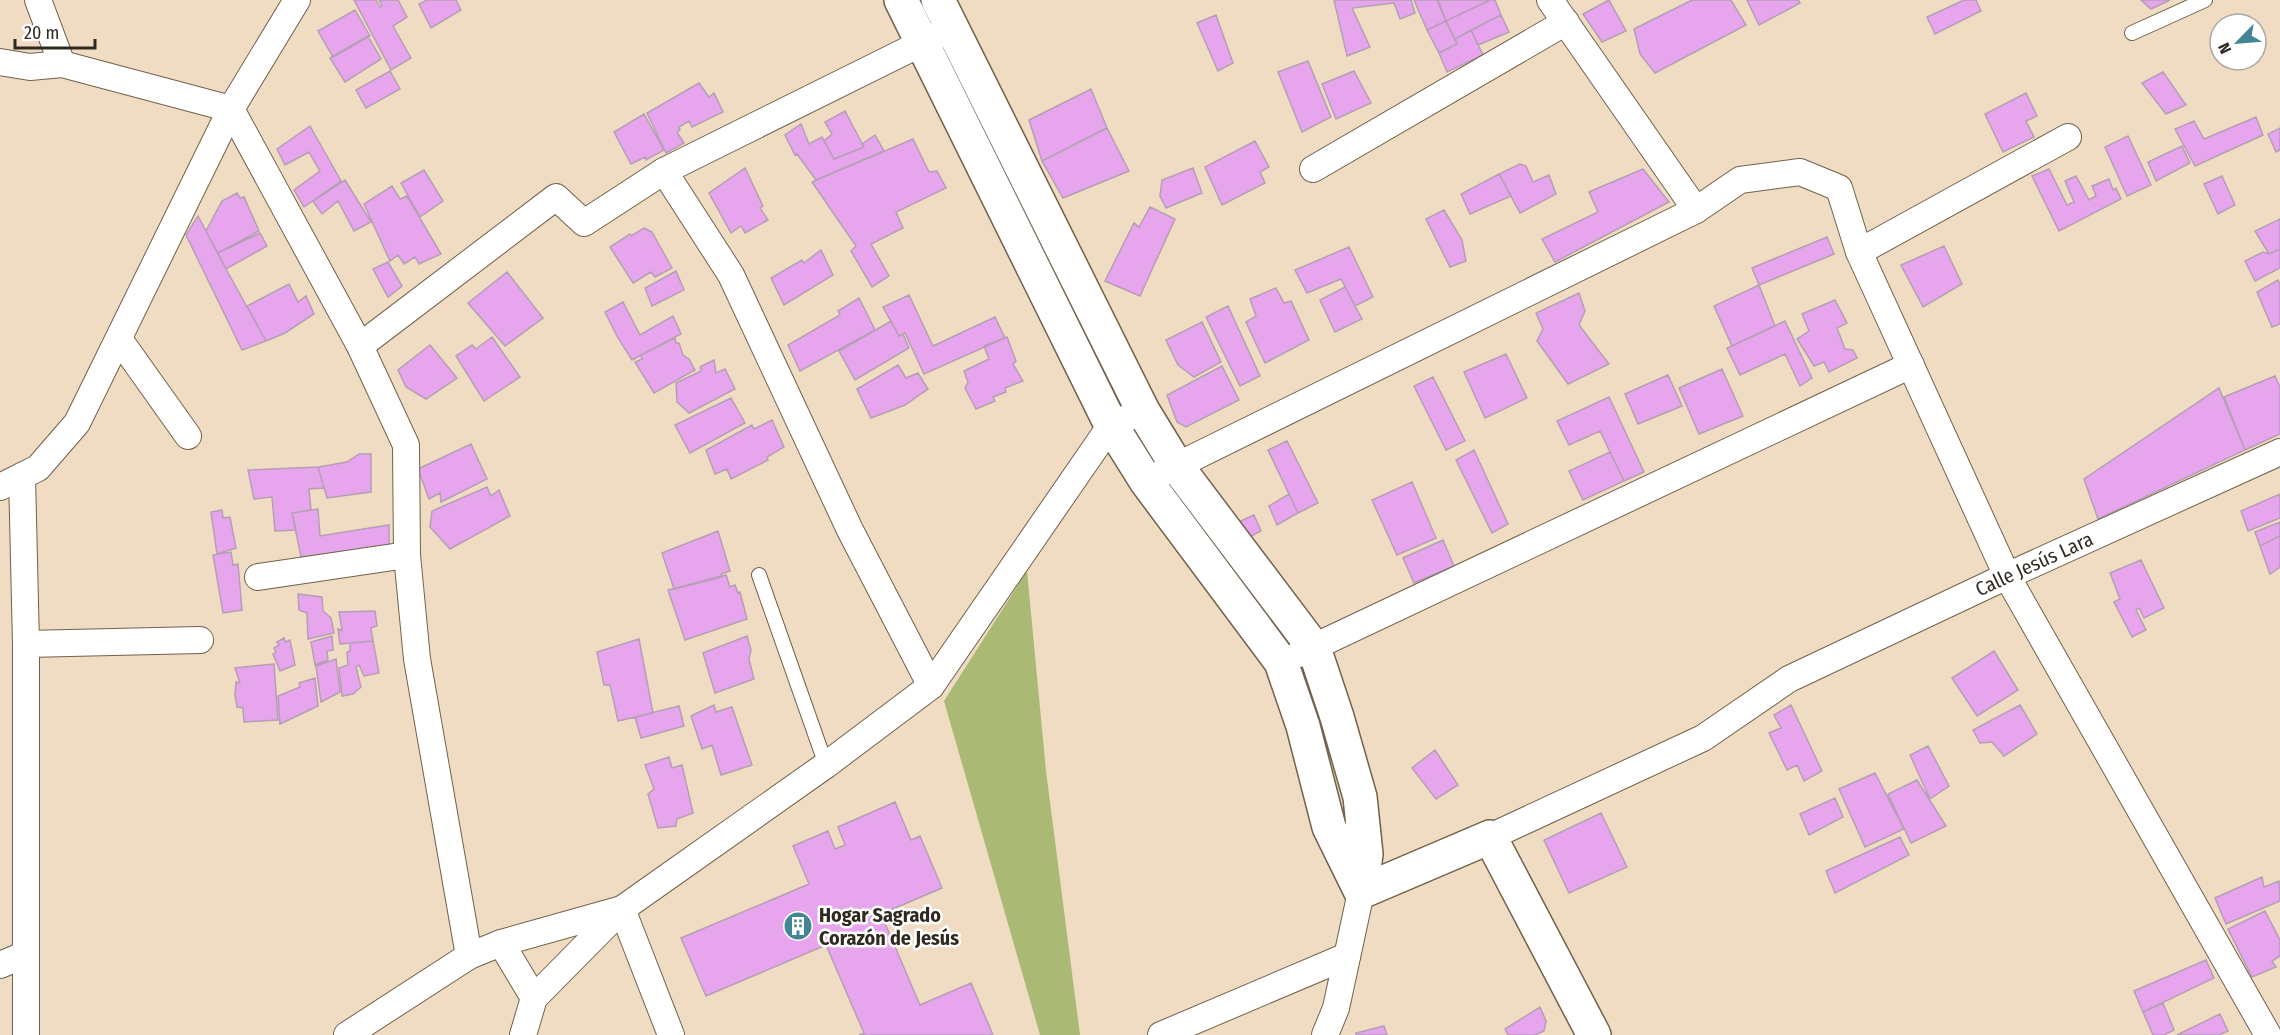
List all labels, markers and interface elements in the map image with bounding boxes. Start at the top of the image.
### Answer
scale bar [15,12,94,50]
north arrow [2208,12,2268,72]
text: 20 m [24,22,59,44]
text: N [2214,40,2235,56]
street label: Calle Jesús Lara [1971,527,2097,601]
place label: Hogar Sagrado Corazón de Jesús [819,903,959,950]
building icon: Hogar Sagrado Corazón de Jesús [782,910,814,942]

